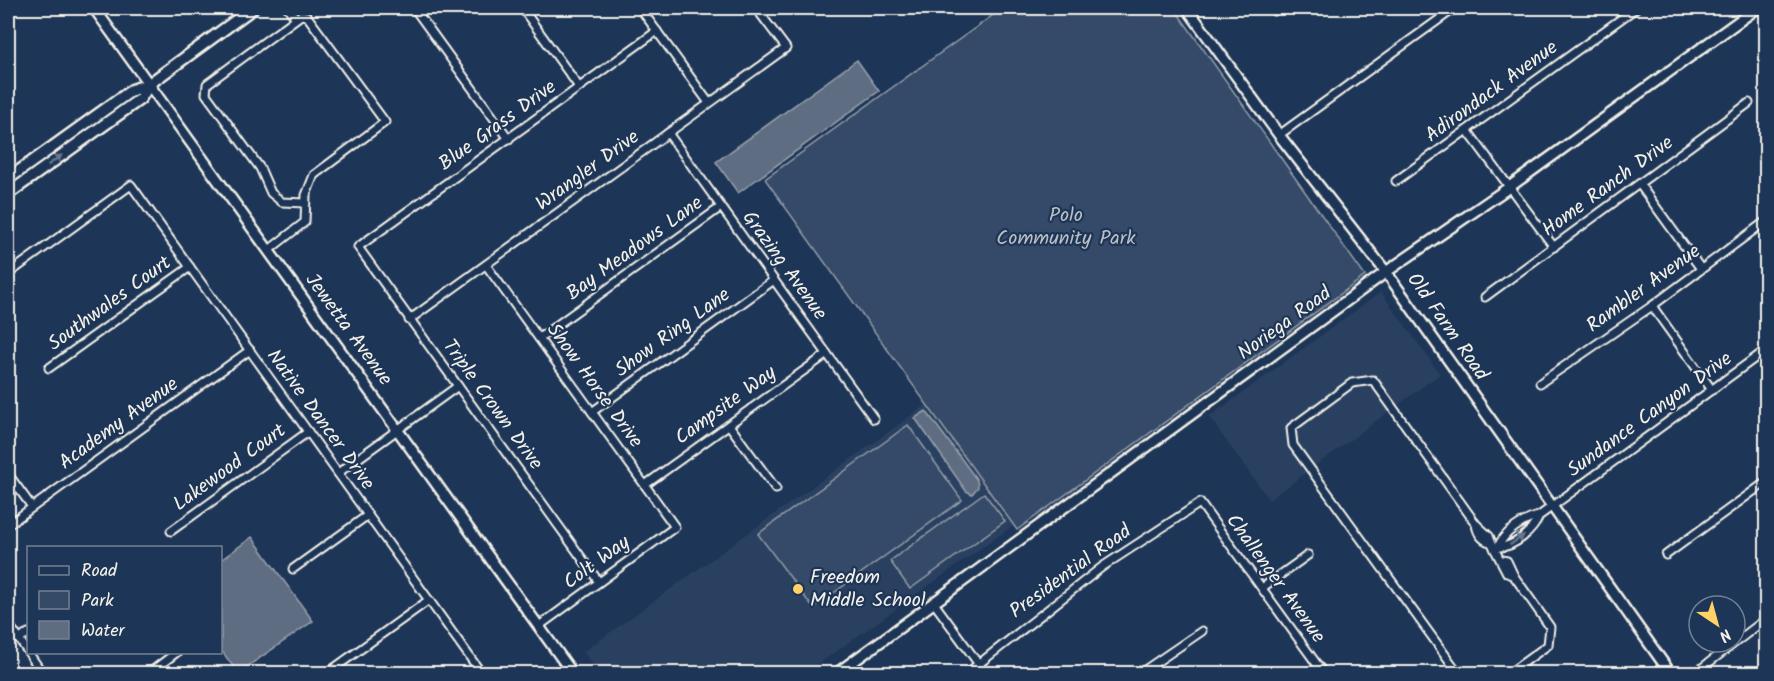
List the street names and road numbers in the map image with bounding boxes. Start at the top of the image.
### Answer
street label: Adirondack Avenue [1419,33,1565,151]
street label: Blue Grass Drive [432,72,564,180]
street label: Wrangler Drive [529,122,647,220]
street label: Home Ranch Drive [1535,128,1681,246]
street label: Bay Meadows Lane [560,188,710,310]
street label: Grazing Avenue [733,204,835,328]
street label: Rambler Avenue [1580,236,1708,342]
street label: Southwales Court [42,248,179,360]
street label: Old Farm Road [1398,266,1497,388]
street label: Jewetta Avenue [296,267,400,393]
street label: Noriega Road [1231,278,1340,369]
street label: Show Ring Lane [608,280,738,386]
street label: Show Horse Drive [537,317,651,455]
street label: Triple Crown Drive [433,333,551,477]
street label: Native Dancer Drive [258,343,382,497]
street label: Sundance Canyon Drive [1561,344,1739,486]
street label: Campsite Way [668,358,784,454]
street label: Academy Avenue [52,369,186,479]
street label: Lakewood Court [167,416,294,520]
street label: Challenger Avenue [1217,507,1333,651]
street label: Presidential Road [1003,516,1140,627]
street label: Colt Way [557,527,638,598]

